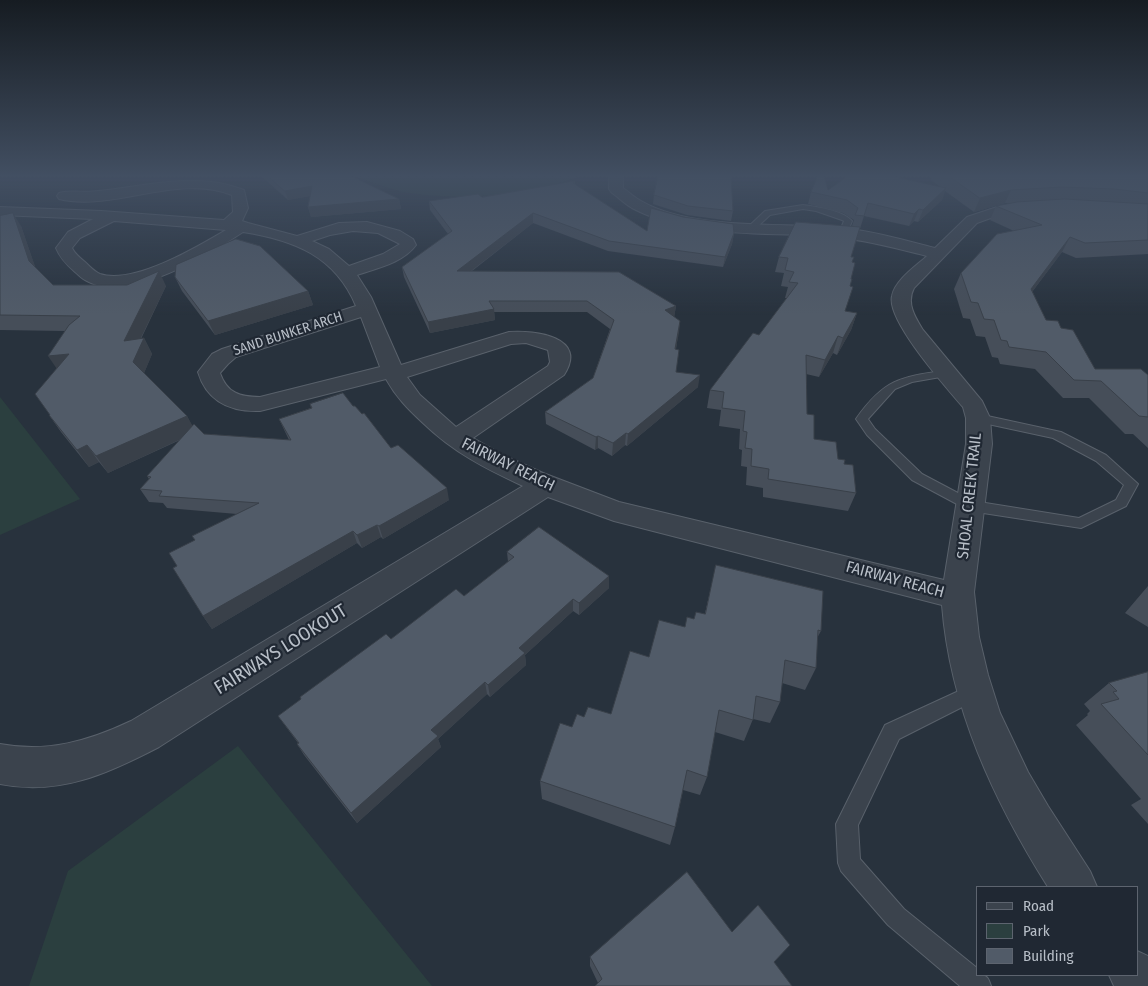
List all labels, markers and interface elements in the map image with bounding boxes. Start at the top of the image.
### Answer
street label: SAND BUNKER ARCH [231,308,345,360]
street label: SHOAL CREEK TRAIL [954,432,986,560]
street label: FAIRWAY REACH [458,434,558,496]
street label: FAIRWAY REACH [844,558,946,602]
street label: FAIRWAYS LOOKOUT [210,600,352,700]
legend [976,886,1138,976]
text: Road [1023,897,1054,915]
text: Park [1023,922,1050,940]
text: Building [1023,947,1074,965]

